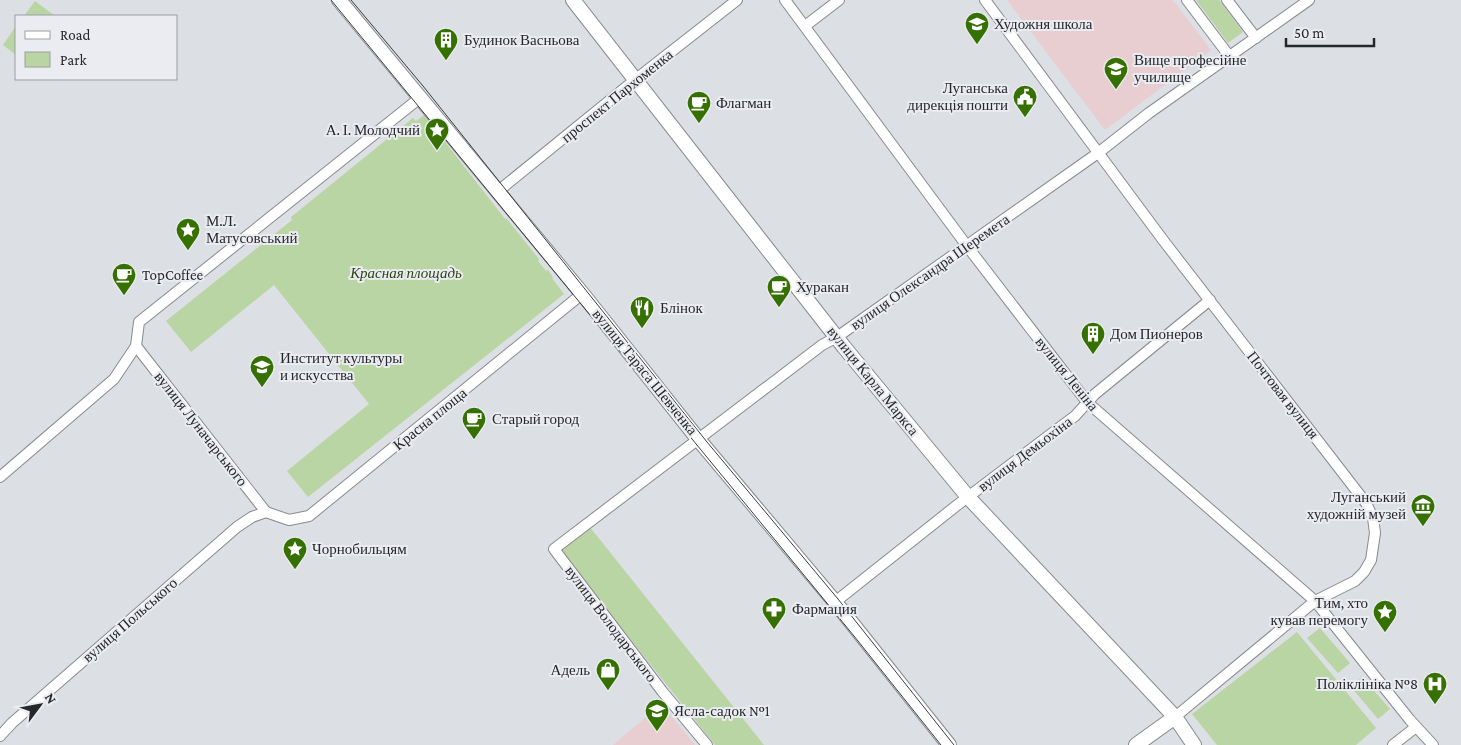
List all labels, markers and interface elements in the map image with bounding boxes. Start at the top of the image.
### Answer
school or university icon: Художня школа [964,11,990,45]
legend [15,15,178,80]
scale bar [1286,15,1374,47]
place label: Художня школа [994,16,1093,32]
text: 50 m [1294,25,1324,41]
text: Road [60,27,91,43]
building icon: Будинок Васньова [433,27,459,61]
place label: Будинок Васньова [464,32,580,48]
street label: проспект Пархоменка [558,46,676,146]
text: Park [60,52,87,68]
place label: Вище професійне училище [1134,52,1247,85]
school or university icon: Вище професійне училище [1103,56,1129,90]
place label: Луганська дирекція пошти [907,80,1008,113]
public building icon: Луганська дирекція пошти [1012,84,1038,118]
cafe icon: Флагман [686,90,712,124]
place label: Флагман [716,95,771,111]
place icon: А. І. Молодчий [424,117,450,151]
place label: А. І. Молодчий [326,122,420,138]
street label: вулиця Олександра Шеремета [848,211,1013,333]
place label: М.Л. Матусовський [206,213,297,246]
place icon: М.Л. Матусовський [175,217,201,251]
cafe icon: TopCoffee [111,262,137,296]
park label: Красная площадь [349,265,462,281]
place label: TopCoffee [142,267,203,284]
cafe icon: Хуракан [766,274,792,308]
place label: Хуракан [796,279,849,295]
restaurant icon: Блінок [629,295,655,329]
place label: Блінок [660,300,704,316]
street label: вулиця Тараса Шевченка [589,306,701,438]
building icon: Дом Пионеров [1080,321,1106,355]
street label: вулиця Карла Маркса [824,323,922,439]
place label: Дом Пионеров [1110,326,1203,342]
street label: вулиця Леніна [1032,334,1102,414]
street label: Почтовая вулиця [1244,348,1322,442]
place label: Институт культуры и искусства [280,350,402,383]
school or university icon: Институт культуры и искусства [249,354,275,388]
street label: вулиця Луначарського [151,369,251,489]
street label: Красна площа [390,384,470,453]
cafe icon: Старый город [461,406,487,440]
place label: Старый город [492,411,579,427]
street label: вулиця Демьохіна [975,413,1075,495]
place label: Луганський художній музей [1307,489,1406,522]
museum icon: Луганський художній музей [1410,493,1436,527]
place icon: Чорнобильцям [282,536,308,570]
place label: Чорнобильцям [312,541,407,557]
street label: вулиця Володарського [562,563,660,685]
street label: вулиця Польського [79,575,181,665]
place label: Тим, хто кував перемогу [1271,595,1369,628]
pharmacy icon: Фармация [761,596,787,630]
place icon: Тим, хто кував перемогу [1372,599,1398,633]
place label: Фармация [792,601,857,617]
shop icon: Адель [595,657,621,691]
place label: Адель [551,662,590,678]
hospital icon: Поліклініка №8 [1422,671,1448,705]
place label: Поліклініка №8 [1317,676,1418,692]
north arrow [15,680,65,730]
text: N [42,690,61,707]
school or university icon: Ясла-садок №1 [644,698,670,732]
place label: Ясла-садок №1 [674,703,770,719]

